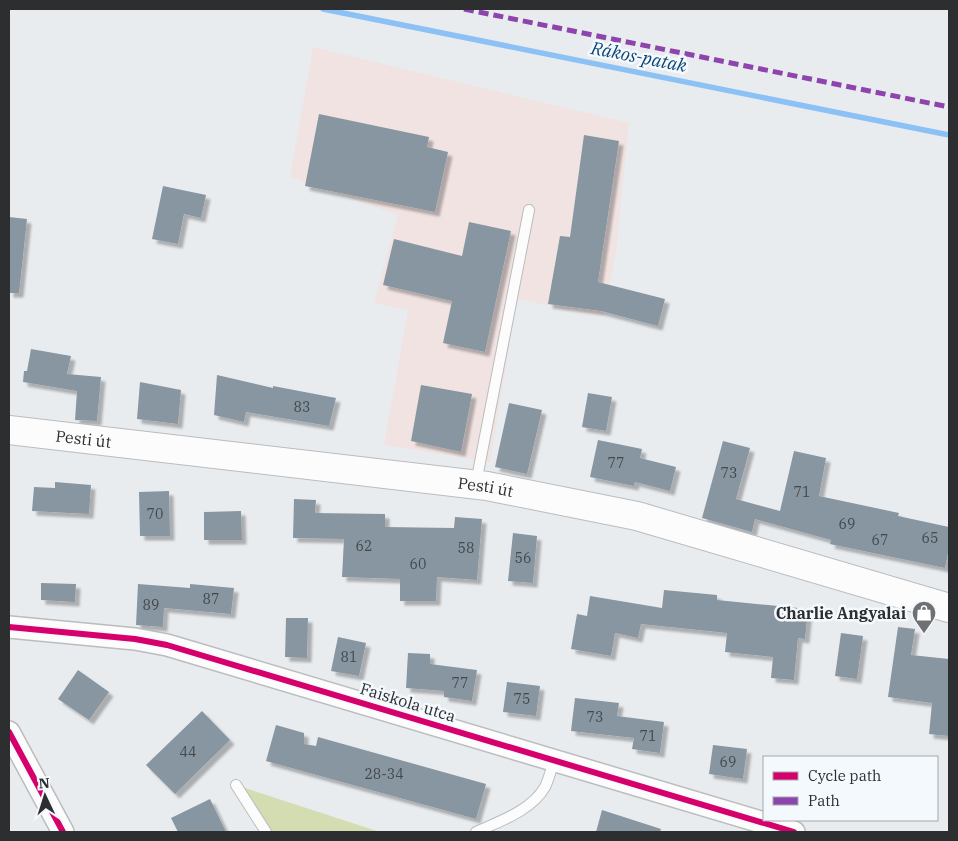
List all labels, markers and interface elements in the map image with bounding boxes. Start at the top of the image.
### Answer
water label: Rákos-patak [588,36,689,77]
house number: 83 [294,398,310,416]
street label: Pesti út [55,426,113,452]
house number: 77 [608,454,624,472]
house number: 73 [721,464,737,482]
street label: Pesti út [457,473,515,501]
house number: 71 [794,483,810,501]
house number: 70 [147,505,163,523]
house number: 69 [839,515,855,533]
house number: 65 [922,529,938,547]
house number: 67 [872,531,888,549]
house number: 62 [356,537,372,555]
house number: 58 [458,539,474,557]
house number: 56 [515,549,531,567]
house number: 60 [410,555,426,573]
house number: 87 [203,590,219,608]
house number: 89 [143,596,159,614]
shop icon: Charlie Angyalai [911,600,937,634]
place label: Charlie Angyalai [776,603,906,623]
house number: 81 [341,648,357,666]
house number: 77 [452,674,468,692]
street label: Faiskola utca [358,678,458,726]
house number: 75 [514,690,530,708]
house number: 73 [587,708,603,726]
house number: 71 [640,727,656,745]
house number: 44 [180,743,196,761]
house number: 69 [720,753,736,771]
legend [763,756,938,821]
house number: 28-34 [364,765,404,783]
text: Cycle path [808,766,881,785]
north arrow [20,771,70,821]
text: N [38,774,50,792]
text: Path [808,791,840,810]

